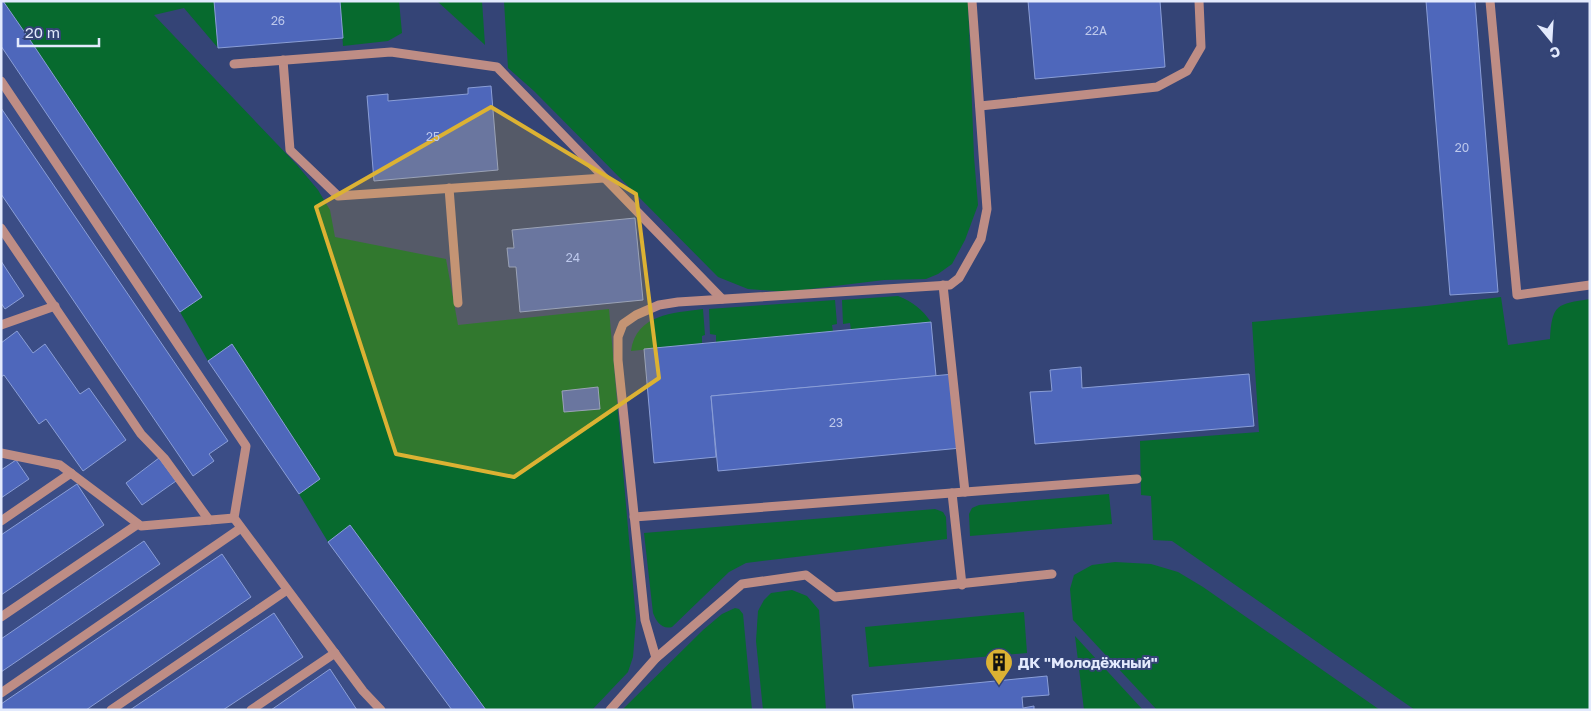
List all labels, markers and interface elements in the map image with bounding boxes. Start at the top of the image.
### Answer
house number: 26 [271,13,285,28]
scale bar [18,15,99,47]
north arrow [1526,15,1576,65]
text: 20 m [25,23,60,41]
house number: 22А [1085,23,1107,38]
text: С [1548,43,1563,62]
house number: 25 [426,129,440,144]
house number: 20 [1455,140,1469,155]
house number: 24 [566,250,580,265]
house number: 23 [829,415,843,430]
building icon: ДК "Молодёжный" [984,647,1014,686]
place label: ДК "Молодёжный" [1018,653,1158,671]

